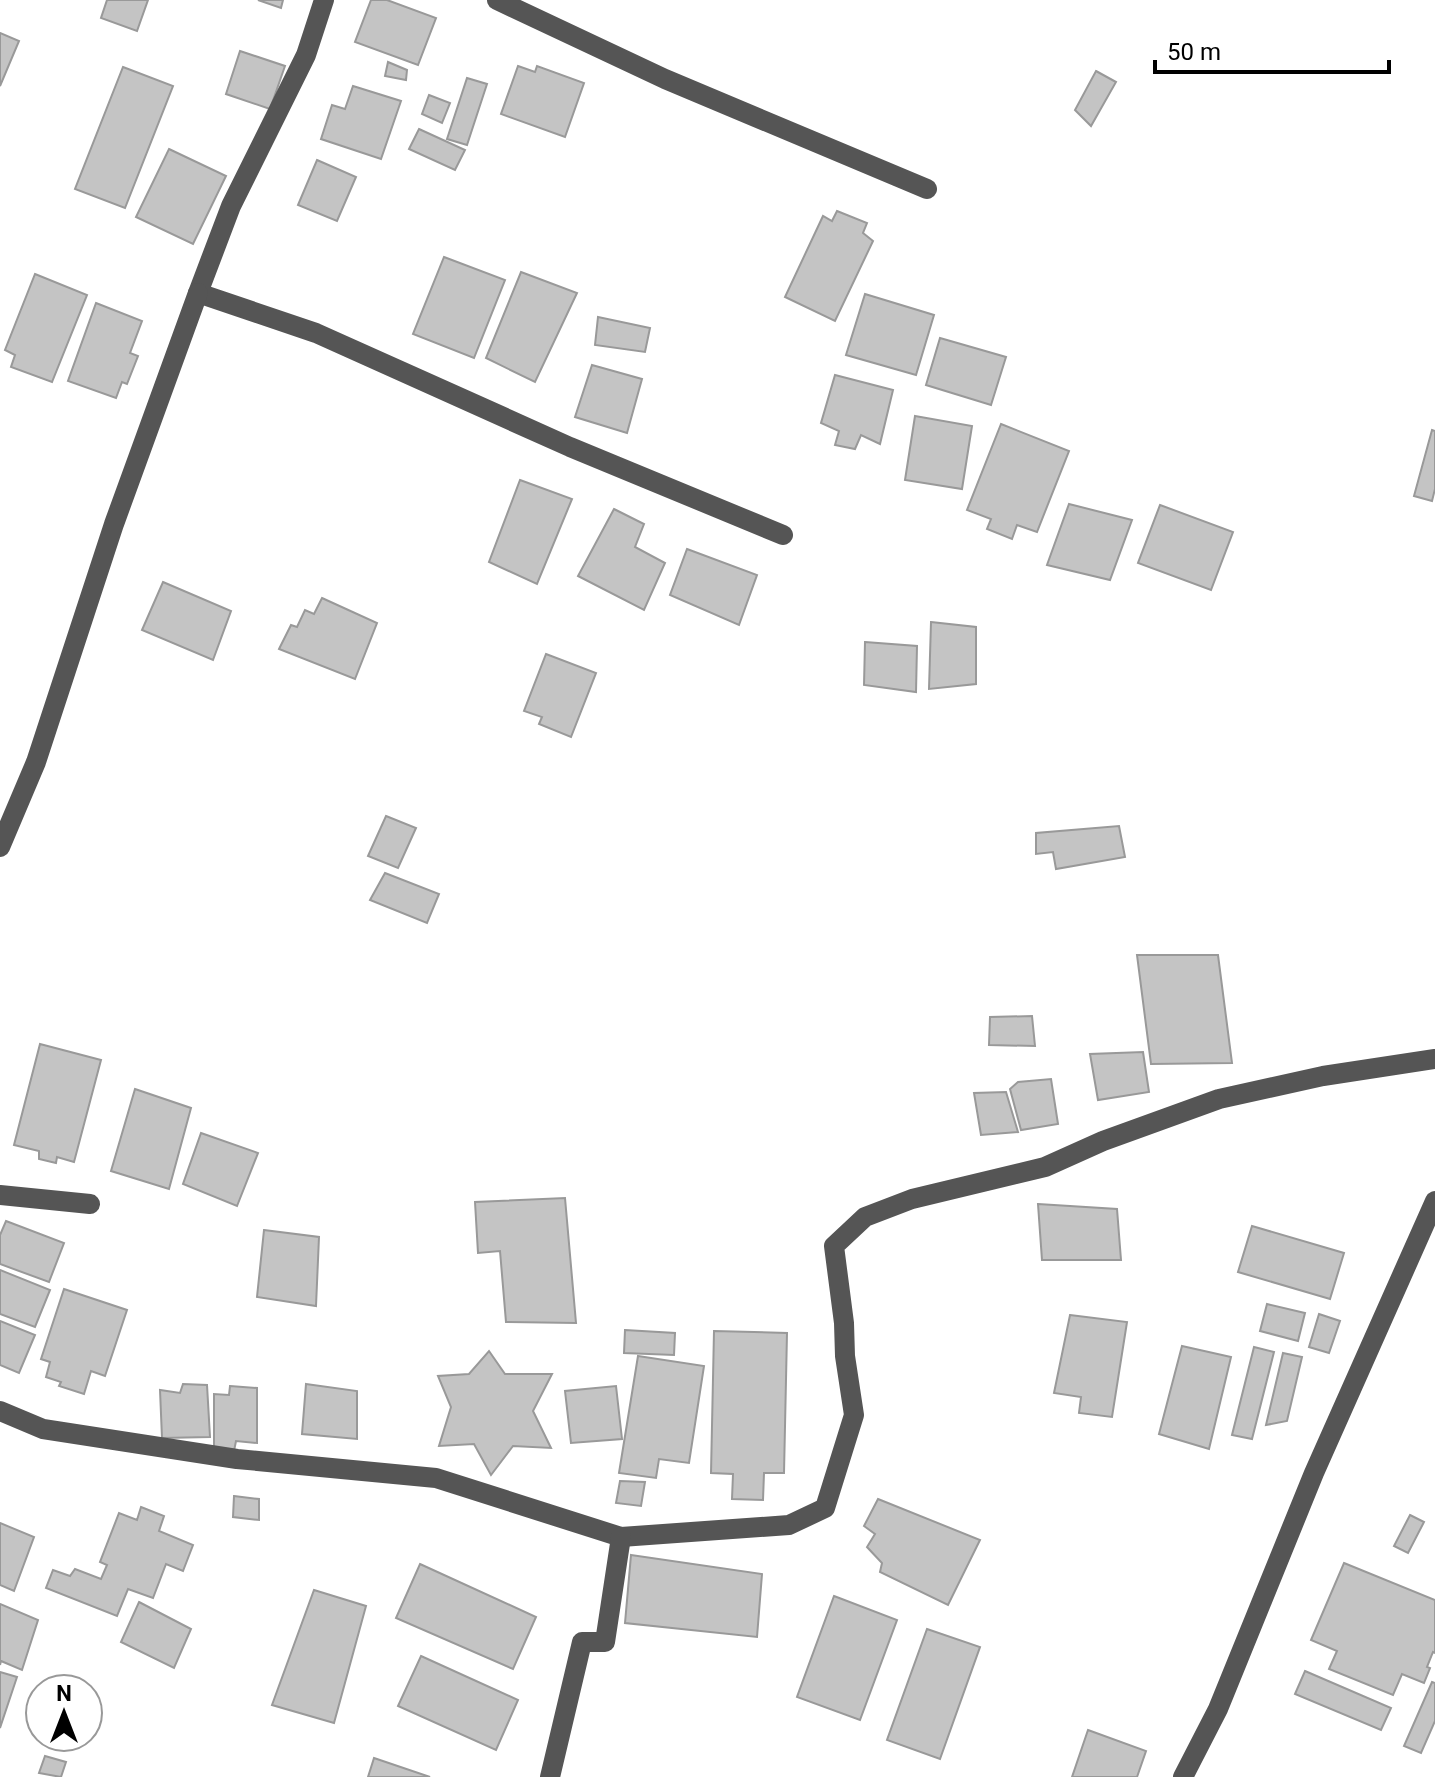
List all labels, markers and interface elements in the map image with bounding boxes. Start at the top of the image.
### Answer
scale bar [1155,24,1389,74]
text: 50 m [1167,38,1221,66]
north arrow [24,1673,104,1753]
text: N [56,1681,72,1706]

